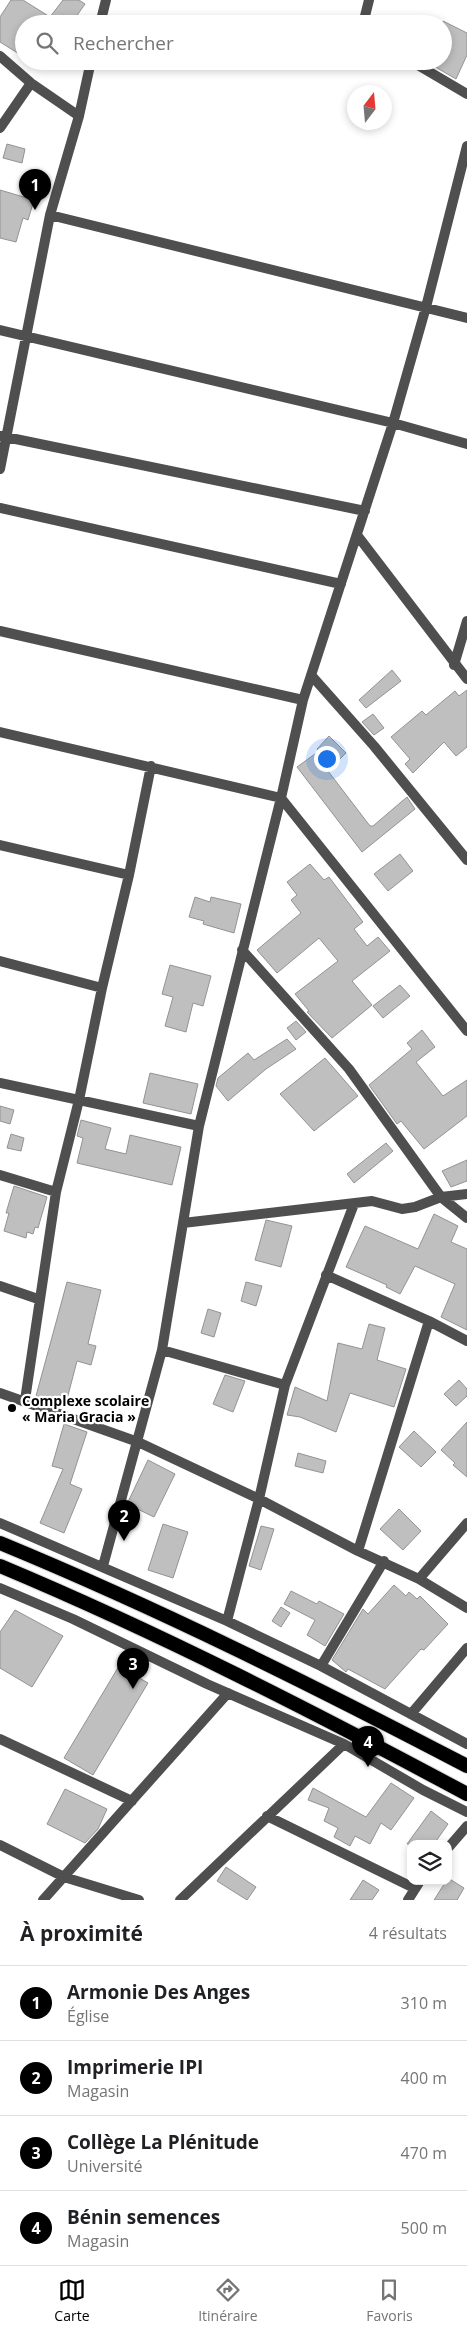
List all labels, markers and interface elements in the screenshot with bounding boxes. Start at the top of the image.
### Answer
search box [15,15,452,70]
icon: search [33,29,61,57]
text: Rechercher [73,30,174,56]
north arrow [347,85,392,130]
pin: 1 [19,169,51,210]
your location [314,746,340,772]
place label: Complexe scolaire « Maria Gracia » [22,1391,149,1426]
marker: Complexe scolaire « Maria Gracia » [6,1402,18,1414]
pin: 2 [108,1500,140,1541]
pin: 3 [117,1648,149,1689]
pin: 4 [352,1726,384,1767]
map controls [407,1840,452,1885]
button: layers [407,1840,452,1885]
text: À proximité [20,1919,143,1947]
text: 4 résultats [369,1922,447,1944]
text: Armonie Des Anges [67,1979,250,2005]
text: 1 [31,1992,41,2014]
text: 310 m [401,1992,447,2014]
text: Église [67,2005,109,2027]
text: Imprimerie IPI [67,2054,203,2080]
text: 2 [31,2067,41,2089]
text: 400 m [401,2067,447,2089]
text: Magasin [67,2080,129,2102]
text: Collège La Plénitude [67,2129,259,2155]
text: 3 [31,2142,41,2164]
text: 470 m [401,2142,447,2164]
text: Université [67,2155,142,2177]
text: Bénin semences [67,2204,220,2230]
text: 4 [31,2217,41,2239]
text: 500 m [401,2217,447,2239]
text: Magasin [67,2230,129,2252]
tab: Carte [54,2276,90,2325]
tab: Itinéraire [198,2276,258,2325]
tab: Favoris [366,2276,413,2325]

